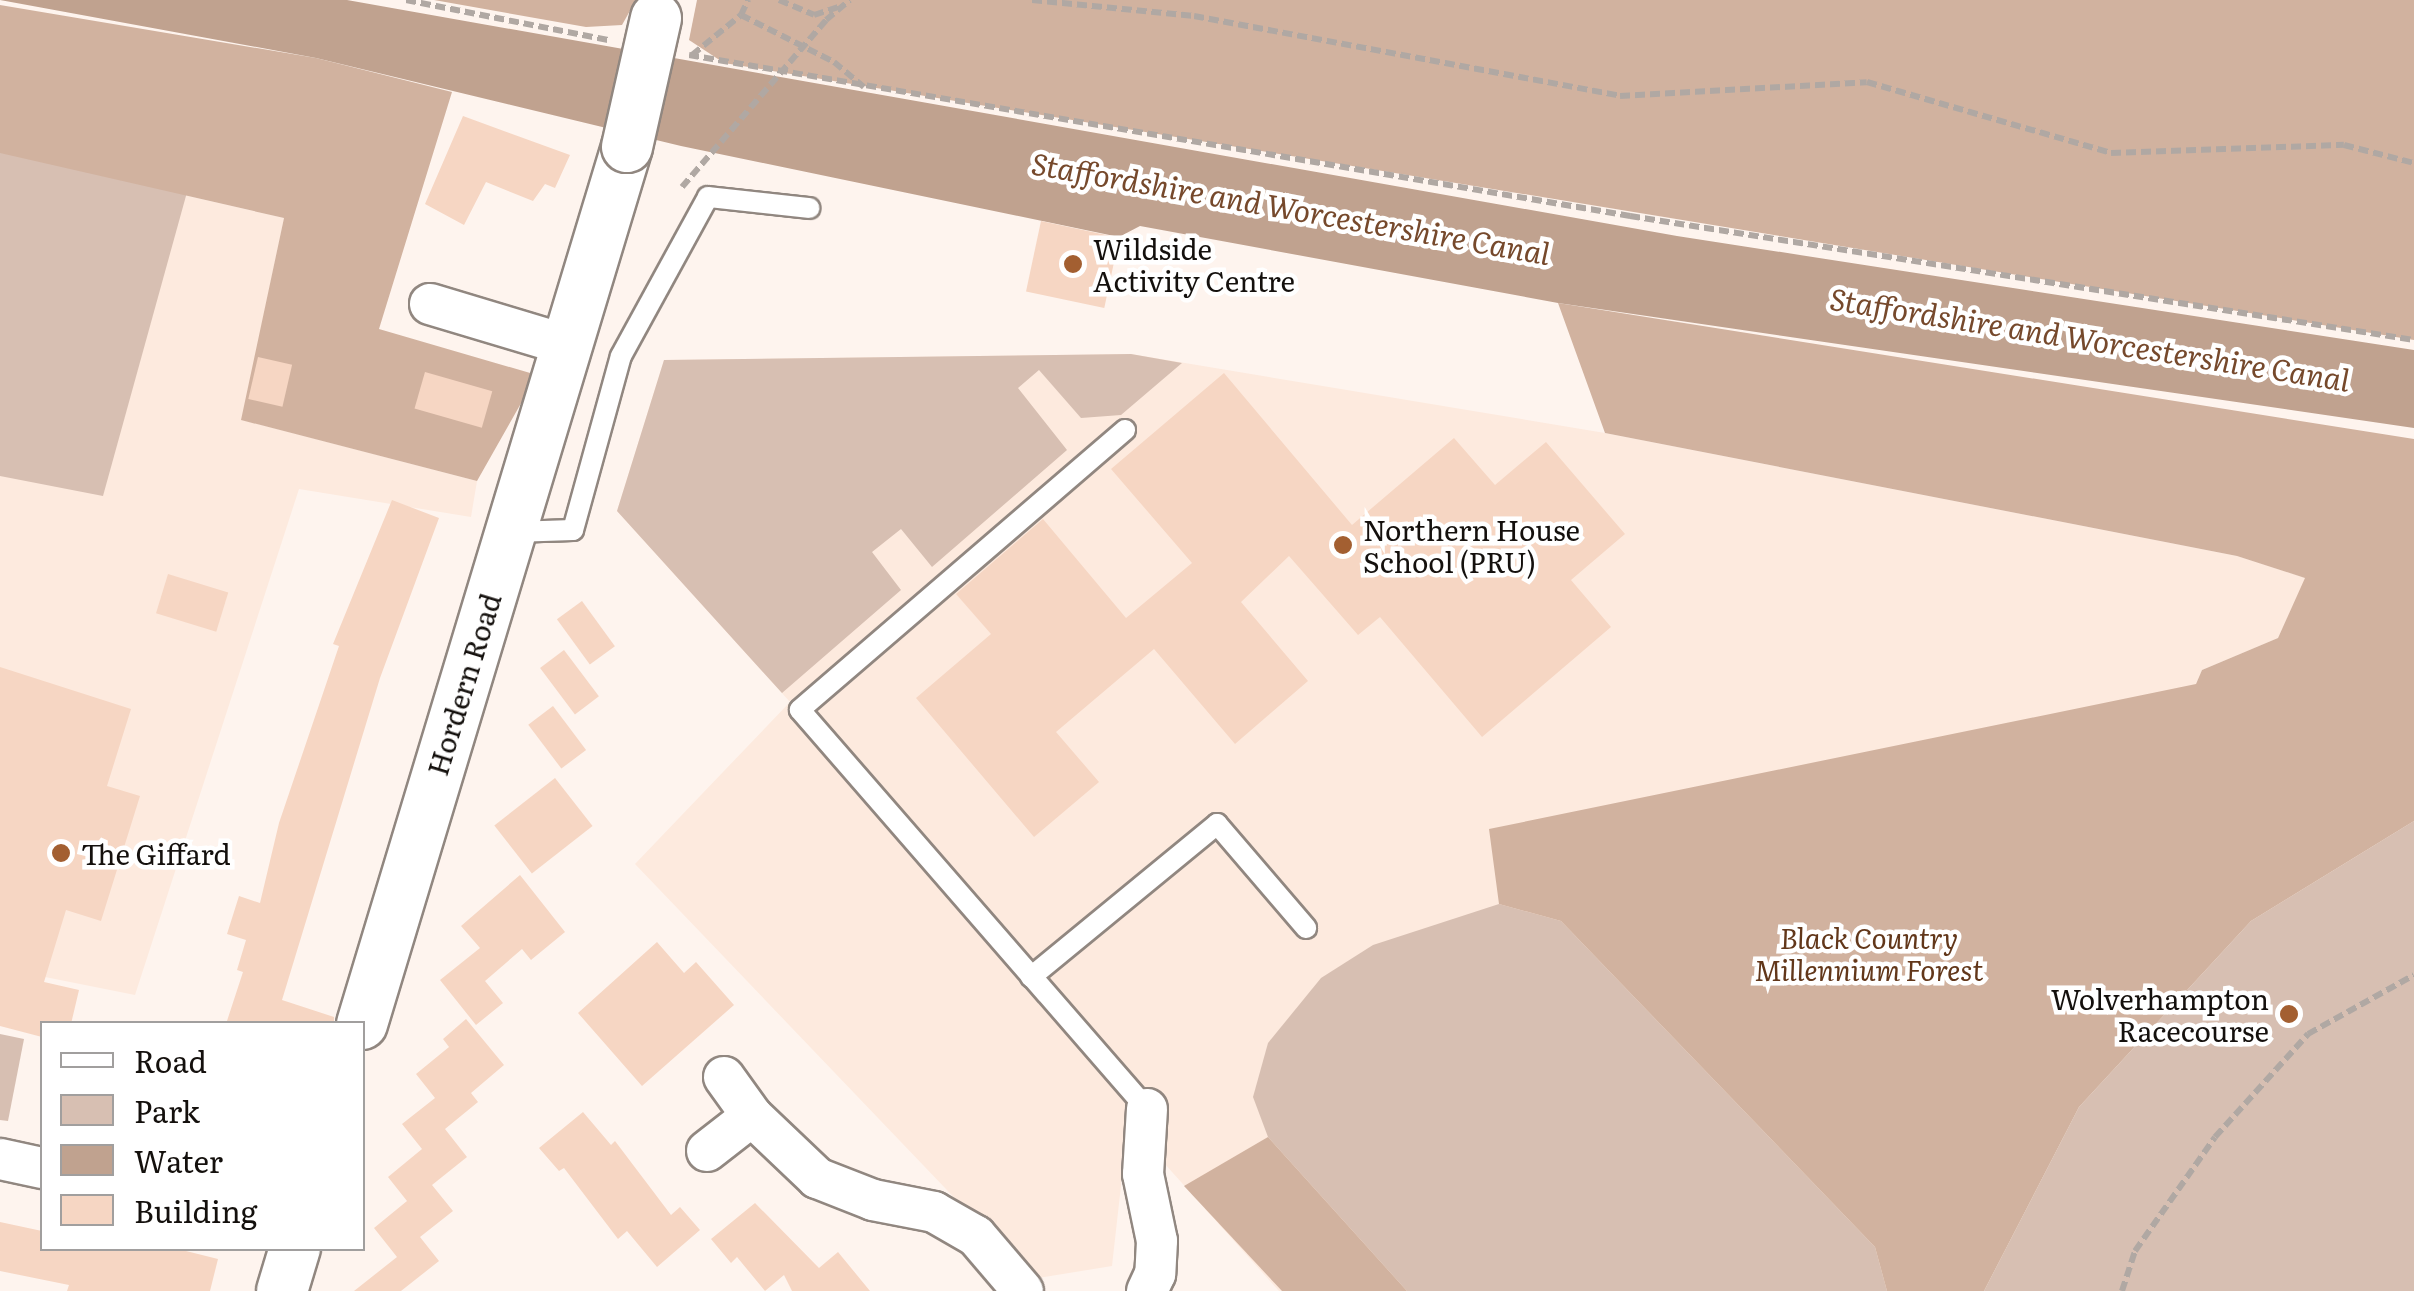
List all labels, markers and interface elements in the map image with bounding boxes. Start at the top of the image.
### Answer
water label: Staffordshire and Worcestershire Canal [1029,144,1553,270]
place label: Wildside Activity Centre [1093,231,1295,297]
marker: Wildside Activity Centre [1062,253,1084,275]
water label: Staffordshire and Worcestershire Canal [1828,279,2352,397]
place label: Northern House School (PRU) [1363,512,1580,578]
marker: Northern House School (PRU) [1332,534,1354,556]
street label: Hordern Road [419,589,507,779]
place label: The Giffard [81,836,231,870]
marker: The Giffard [50,842,72,864]
park label: Black Country Millennium Forest [1755,920,1983,986]
place label: Wolverhampton Racecourse [2051,981,2269,1047]
marker: Wolverhampton Racecourse [2278,1003,2300,1025]
legend [40,1021,365,1251]
text: Road [134,1038,207,1082]
text: Park [134,1088,200,1132]
text: Water [134,1138,223,1182]
text: Building [134,1188,258,1232]

